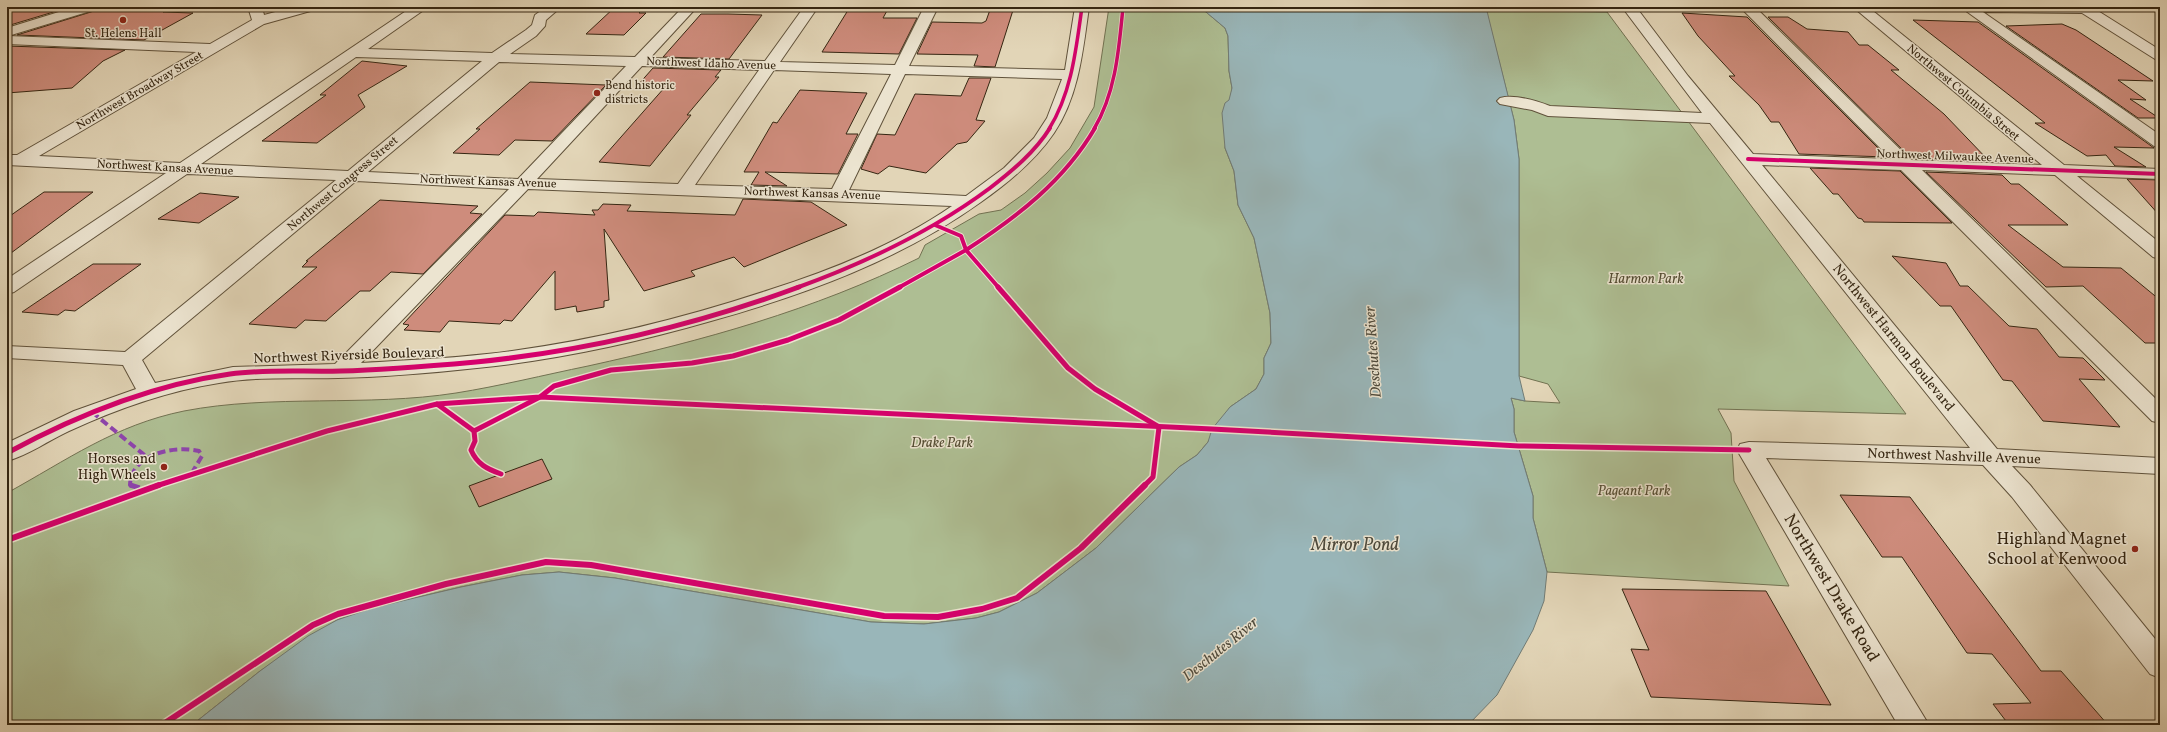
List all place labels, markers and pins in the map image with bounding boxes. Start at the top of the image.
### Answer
marker: St. Helens Hall [118,15,128,25]
place label: St. Helens Hall [85,26,162,42]
place label: Bend historic districts [605,78,675,108]
marker: Bend historic districts [592,88,602,98]
place label: Horses and High Wheels [78,450,156,485]
marker: Horses and High Wheels [159,462,169,472]
place label: Highland Magnet School at Kenwood [1987,528,2127,571]
marker: Highland Magnet School at Kenwood [2130,544,2140,554]

